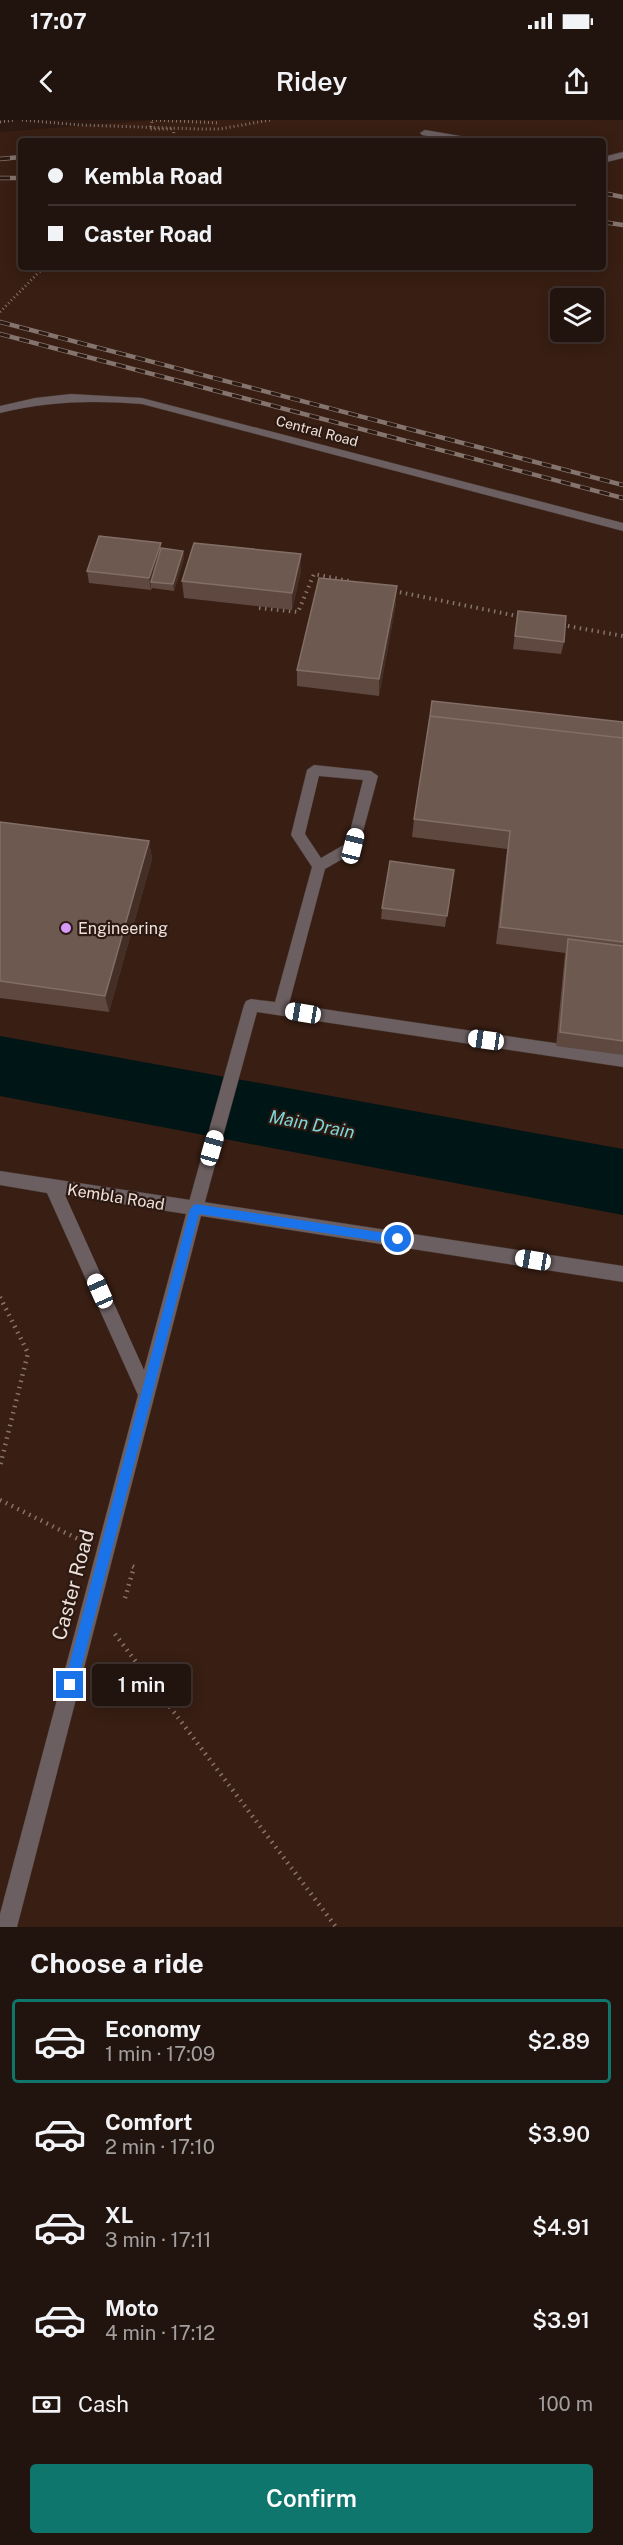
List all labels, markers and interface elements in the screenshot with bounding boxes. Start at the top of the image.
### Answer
text: 17:07 [30,8,87,34]
icon: back [30,65,63,98]
text: Ridey [276,65,347,97]
icon: share [560,65,593,98]
text: Kembla Road [84,163,223,189]
text: Caster Road [84,221,212,247]
map controls [550,288,604,342]
button: layers [550,288,604,342]
street label: Central Road [274,412,360,450]
car [340,826,366,866]
place label: Engineering [78,919,168,938]
marker: Engineering [59,921,73,935]
car [284,1001,322,1025]
car [467,1029,505,1051]
water label: Main Drain [268,1105,356,1143]
car [198,1128,226,1168]
street label: Kembla Road [66,1180,166,1214]
route start [384,1225,411,1252]
car [514,1248,552,1272]
car [84,1271,116,1311]
street label: Caster Road [47,1527,99,1643]
callout: 1 min [91,1664,190,1706]
route end [56,1671,83,1698]
text: 1 min [118,1673,165,1697]
text: Choose a ride [30,1947,204,1979]
icon: car [33,2014,87,2068]
text: Economy [105,2016,201,2042]
text: $2.89 [528,2028,590,2054]
text: 1 min · 17:09 [105,2042,215,2066]
icon: car [33,2107,87,2161]
text: Comfort [105,2109,192,2135]
text: $3.90 [528,2121,590,2147]
text: 2 min · 17:10 [105,2135,215,2159]
icon: car [33,2200,87,2254]
text: XL [105,2202,133,2228]
text: $4.91 [532,2214,590,2240]
text: 3 min · 17:11 [105,2228,212,2252]
icon: car [33,2293,87,2347]
text: Moto [105,2295,159,2321]
text: $3.91 [532,2307,590,2333]
text: 4 min · 17:12 [105,2321,215,2345]
icon: cash [30,2388,63,2421]
text: Cash [78,2391,129,2417]
text: 100 m [538,2392,593,2416]
button: Confirm [30,2464,593,2533]

